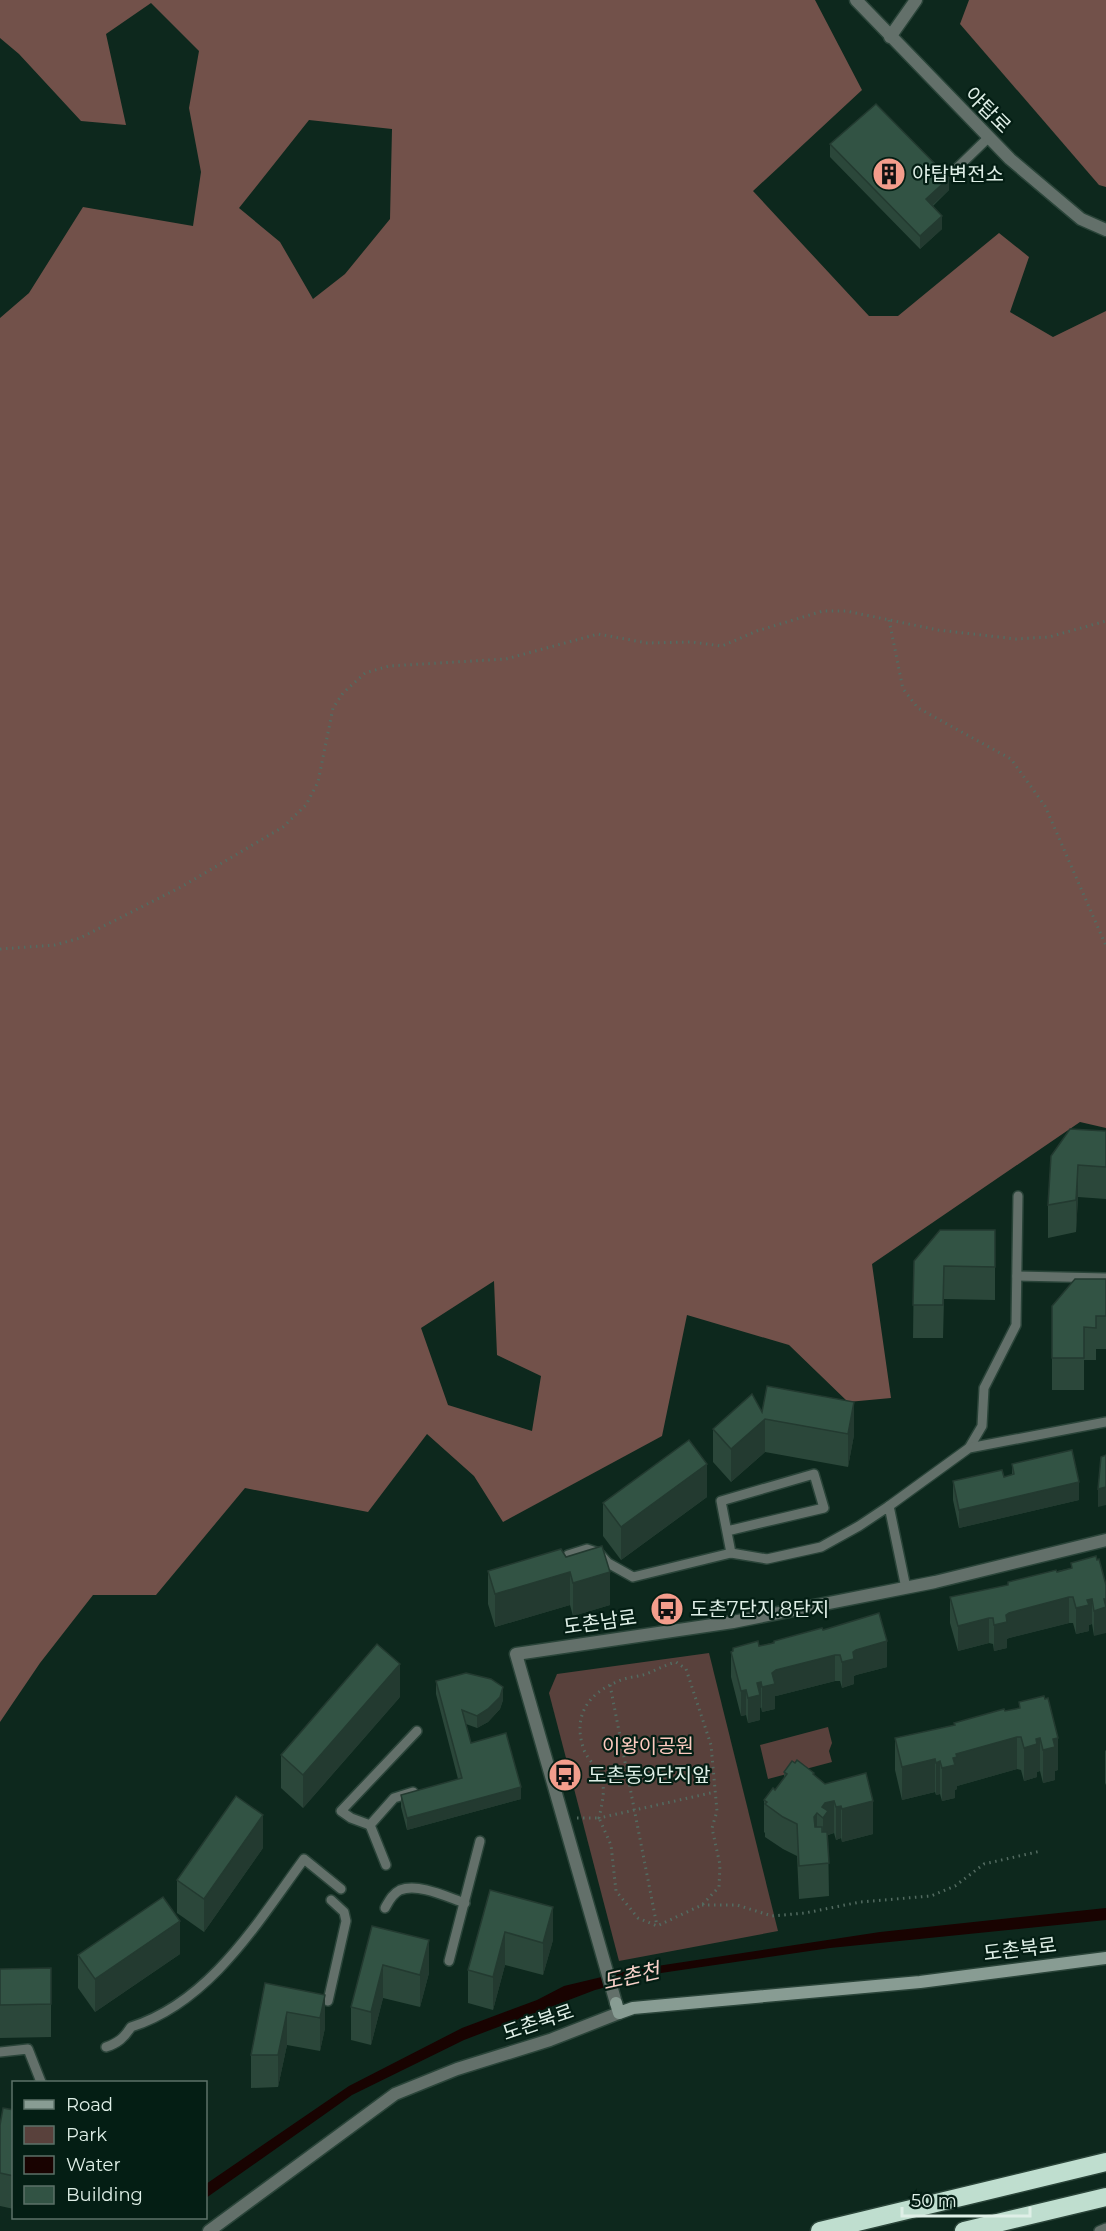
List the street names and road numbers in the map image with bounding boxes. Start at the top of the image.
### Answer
street label: 야탑로 [960,82,1016,138]
street label: 도촌남로 [562,1605,638,1639]
street label: 도촌북로 [982,1933,1058,1965]
street label: 도촌북로 [499,1999,577,2045]

